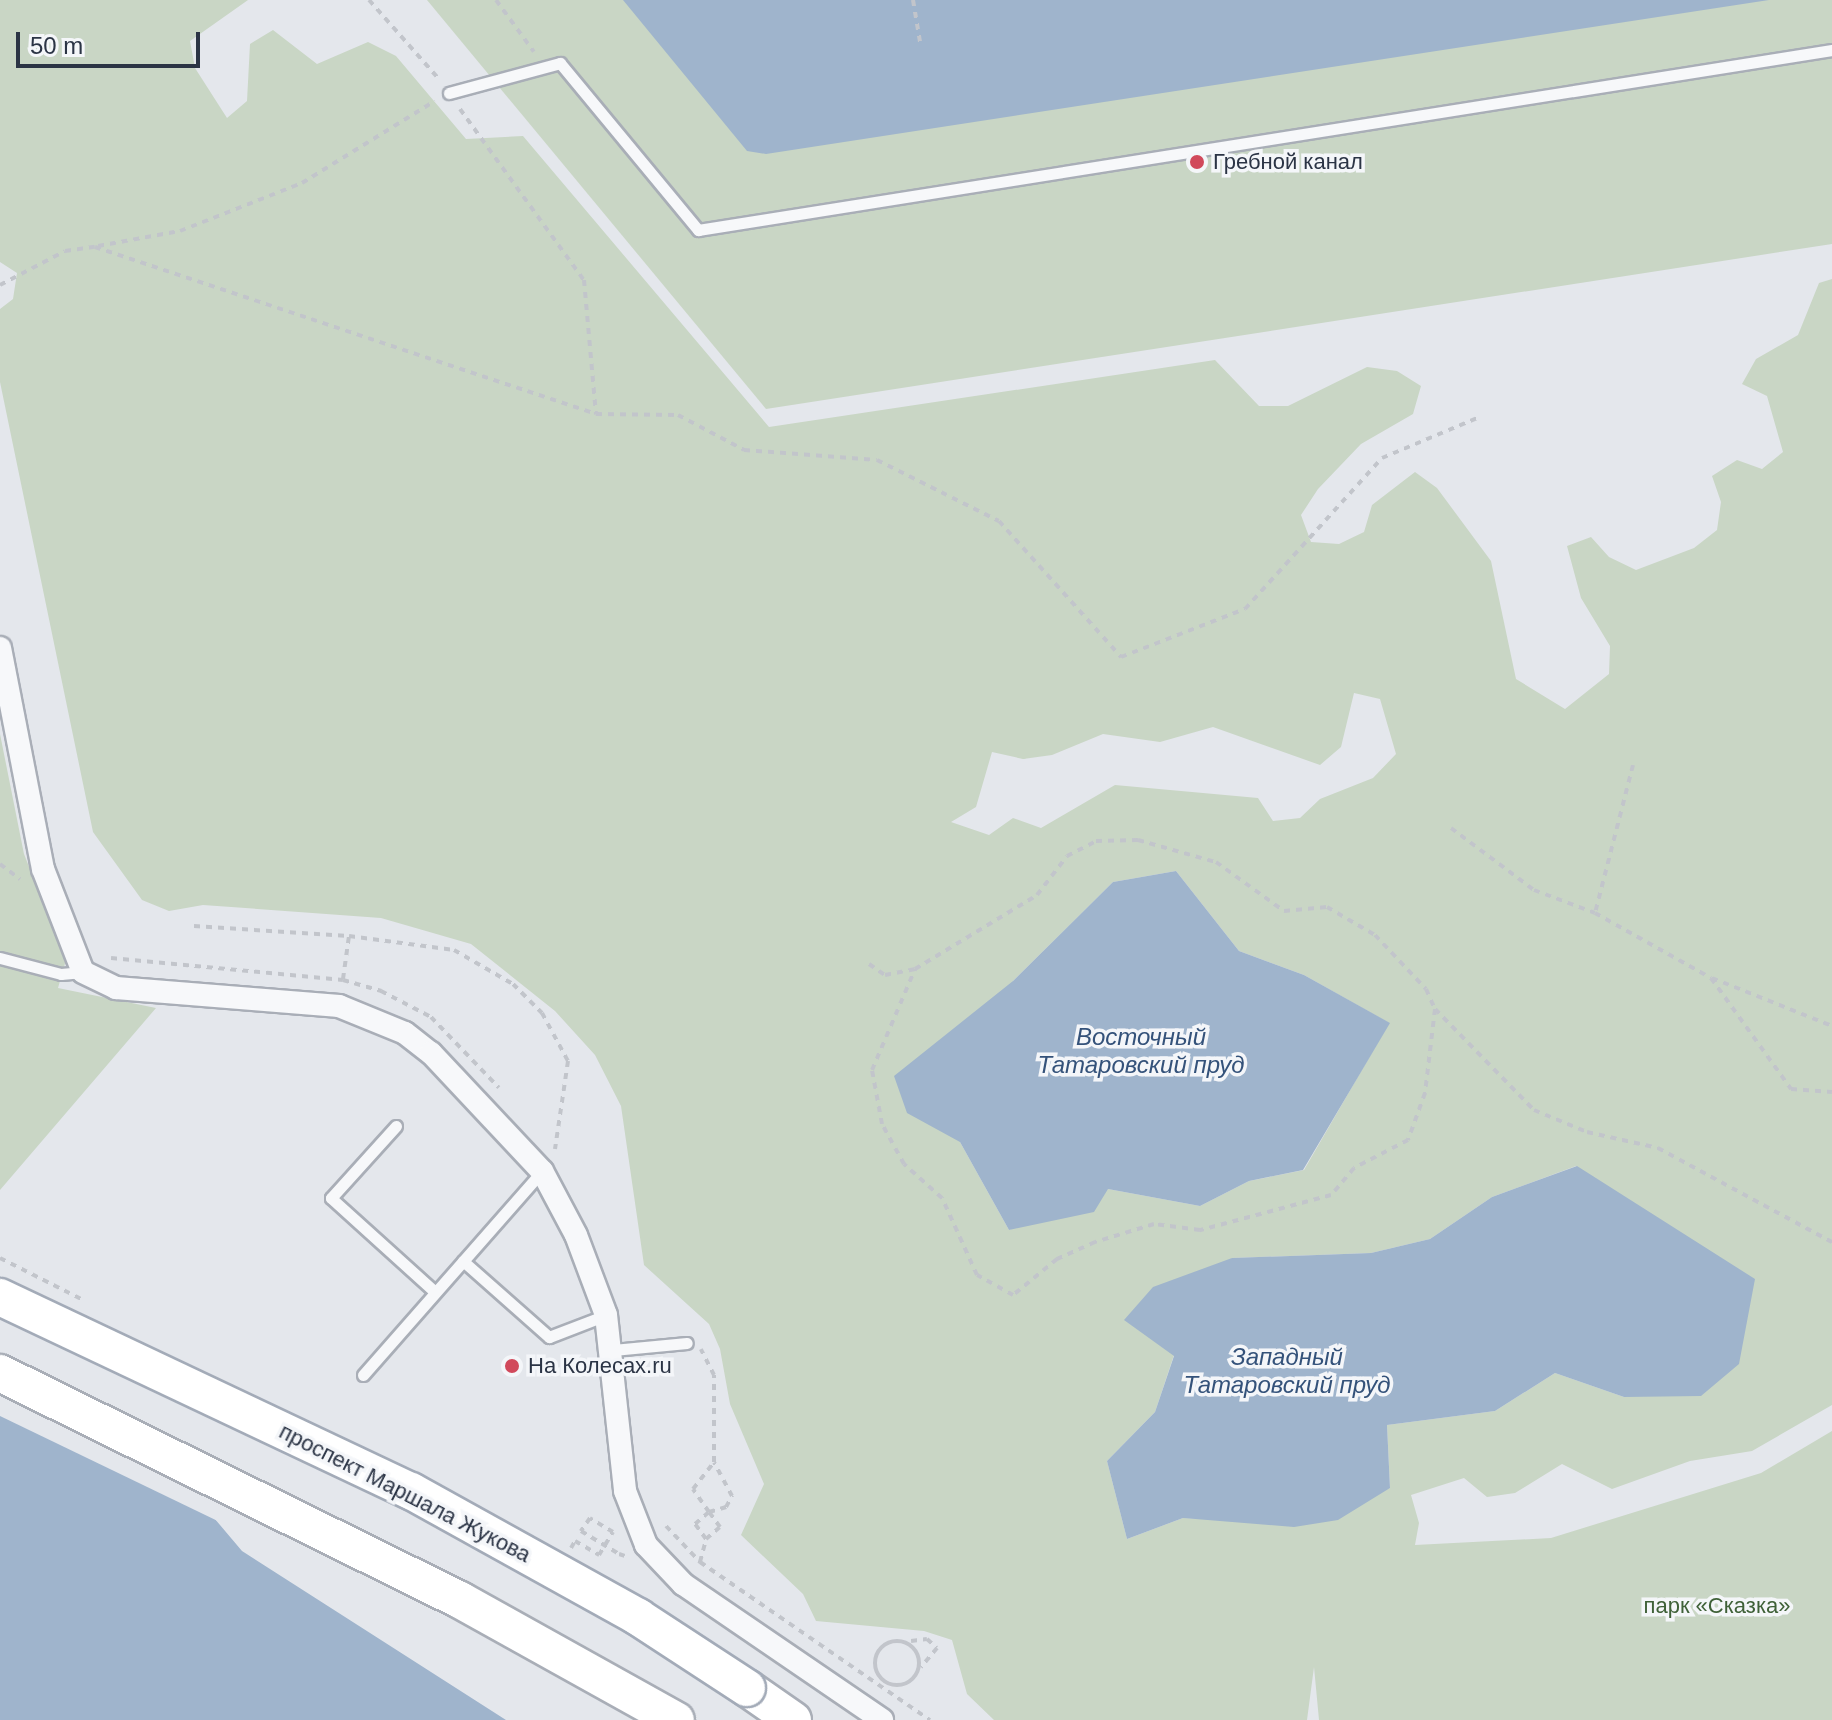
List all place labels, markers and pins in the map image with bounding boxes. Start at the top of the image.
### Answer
place label: Гребной канал [1213,149,1363,175]
marker: Гребной канал [1188,153,1206,171]
place label: На Колесах.ru [528,1353,672,1379]
marker: На Колесах.ru [503,1357,521,1375]

